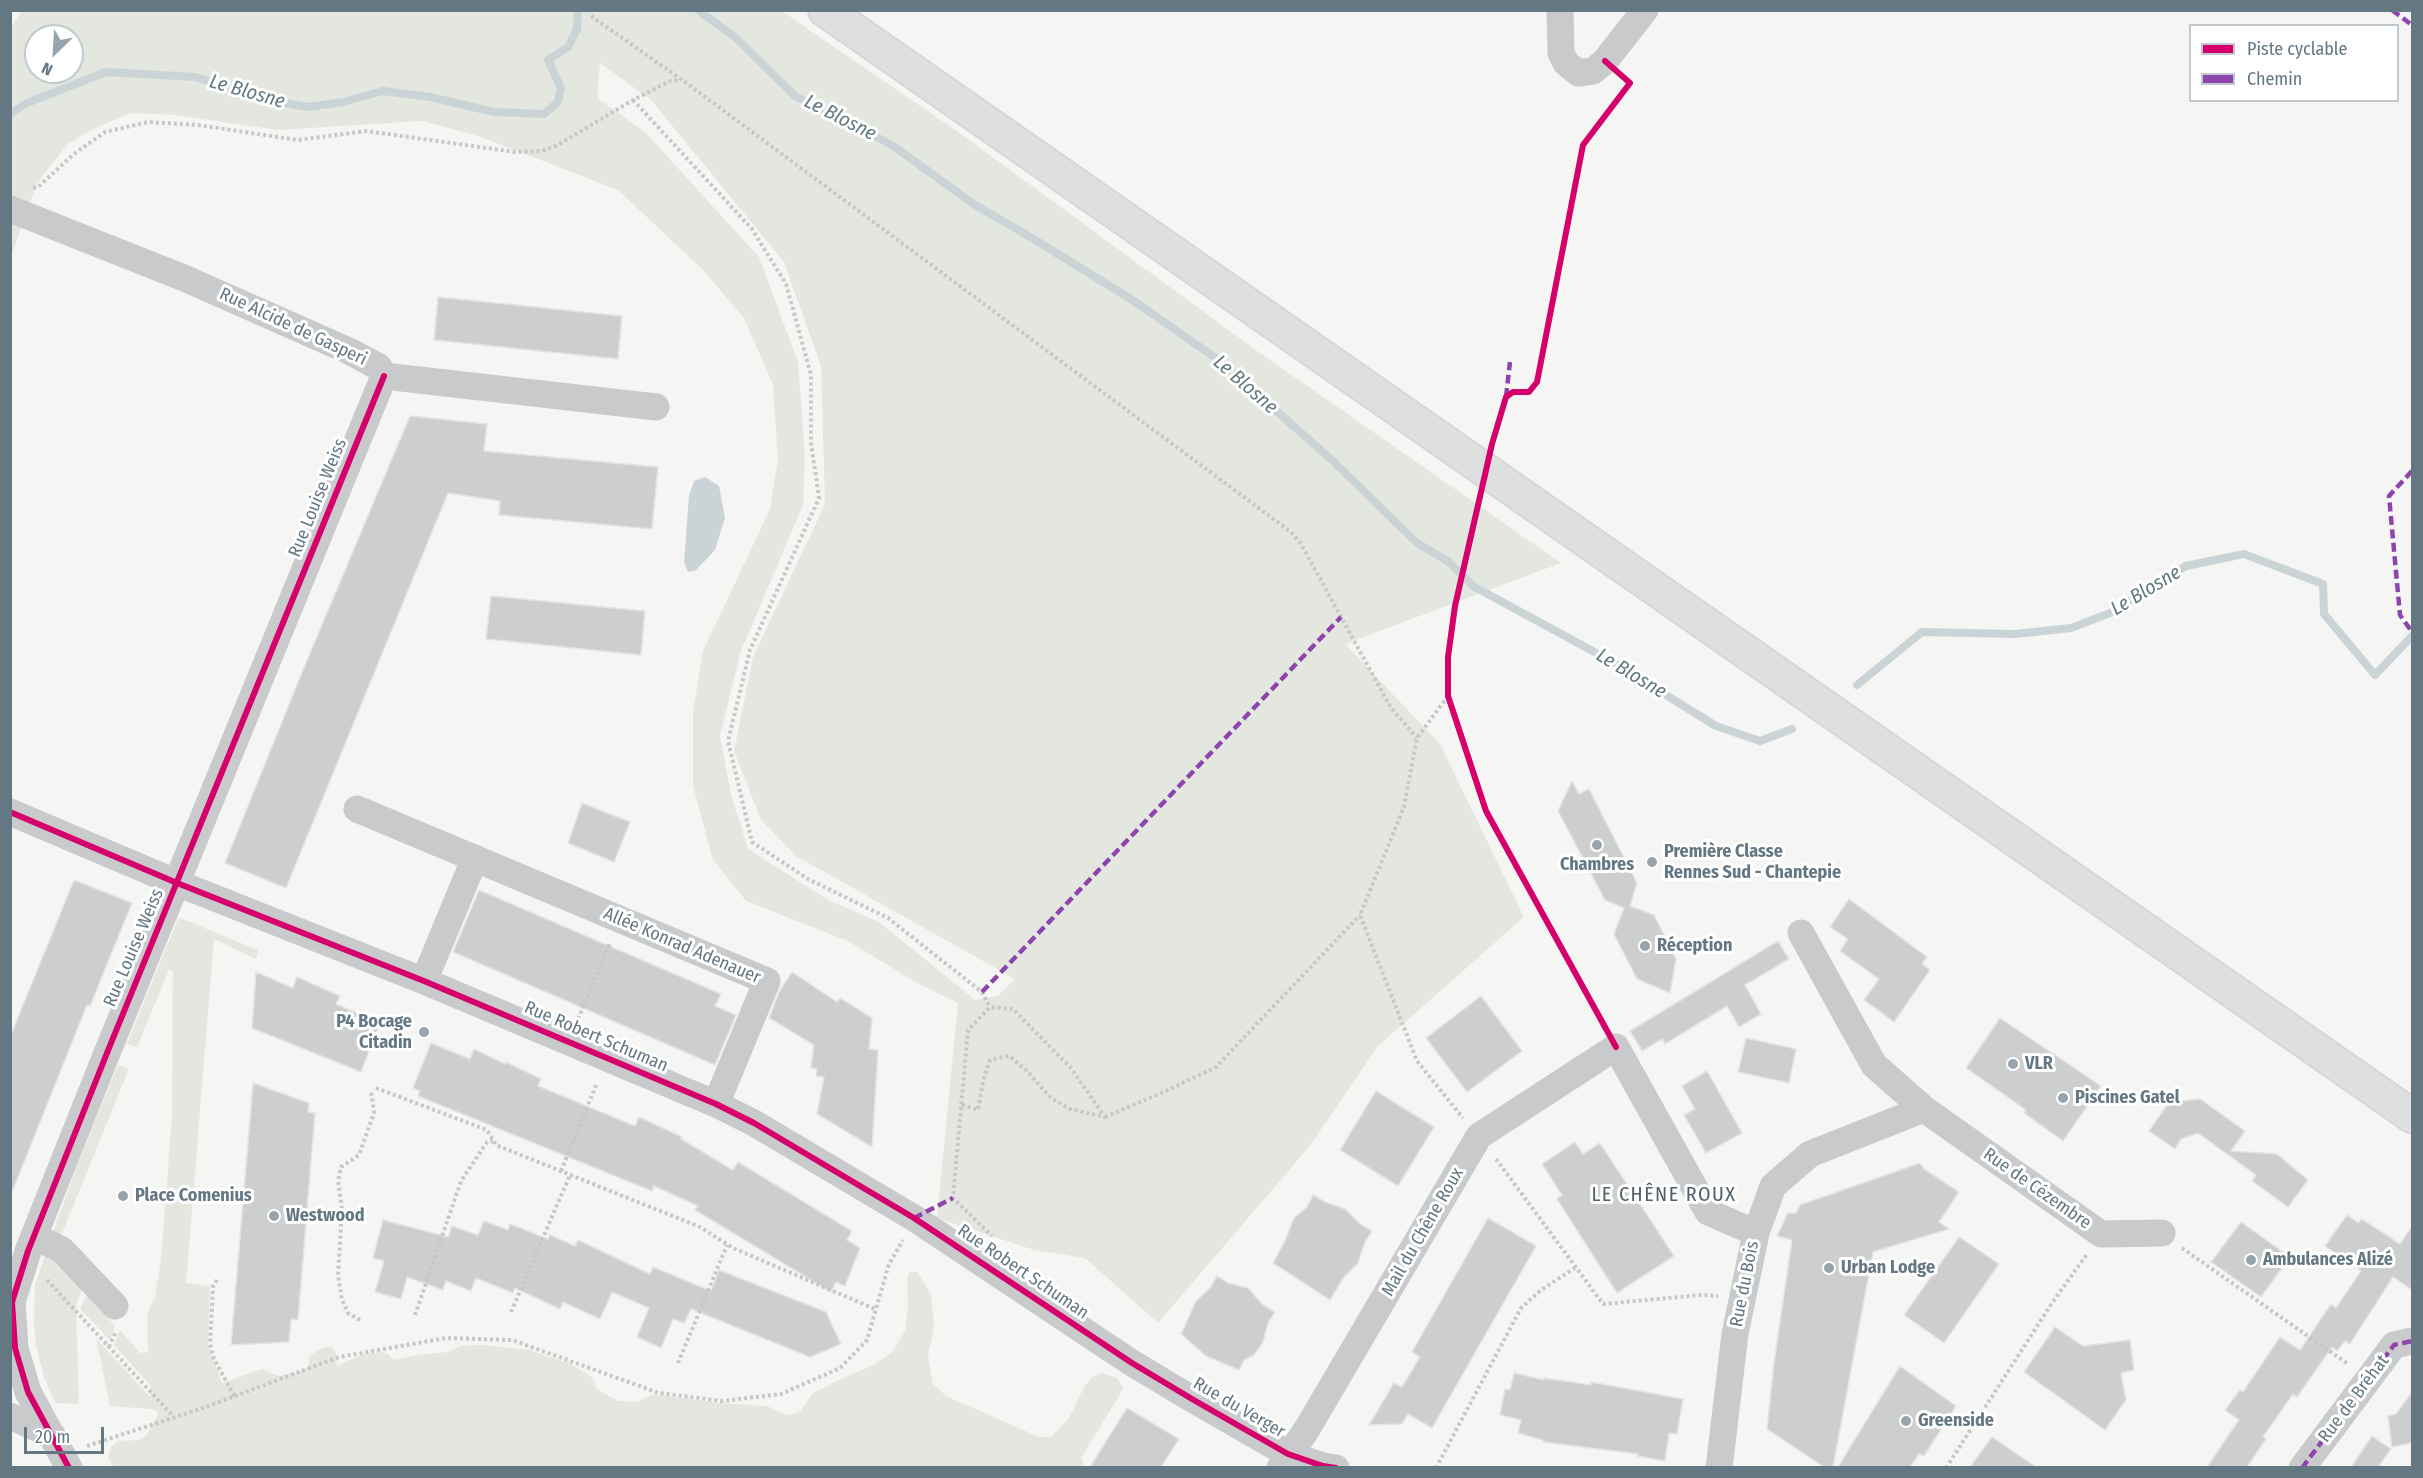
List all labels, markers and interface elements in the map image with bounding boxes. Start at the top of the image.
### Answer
north arrow [24,24,84,84]
legend [2189,24,2399,102]
text: Piste cyclable [2247,38,2347,60]
text: N [39,58,55,80]
text: Chemin [2247,68,2302,90]
water label: Le Blosne [206,70,288,114]
water label: Le Blosne [800,90,880,146]
street label: Rue Alcide de Gasperi [216,283,370,371]
water label: Le Blosne [1208,351,1282,419]
street label: Rue Louise Weiss [284,436,352,560]
water label: Le Blosne [2107,561,2185,621]
water label: Le Blosne [1592,644,1670,704]
marker: Chambres [1590,838,1604,852]
place label: Première Classe Rennes Sud - Chantepie [1664,841,1841,884]
place label: Chambres [1560,854,1634,876]
marker: Première Classe Rennes Sud - Chantepie [1645,855,1659,869]
street label: Rue Louise Weiss [99,886,169,1010]
street label: Allée Konrad Adenauer [600,903,764,989]
place label: Réception [1657,935,1732,957]
marker: Réception [1638,939,1652,953]
street label: Rue Robert Schuman [521,997,671,1077]
place label: P4 Bocage Citadin [336,1011,412,1054]
marker: P4 Bocage Citadin [417,1025,431,1039]
place label: VLR [2025,1053,2053,1075]
marker: VLR [2006,1057,2020,1071]
place label: Piscines Gatel [2075,1087,2180,1109]
marker: Piscines Gatel [2056,1091,2070,1105]
street label: Rue de Cézembre [1979,1144,2095,1234]
street label: Mail du Chêne Roux [1377,1164,1469,1300]
district label: LE CHÊNE ROUX [1591,1183,1737,1207]
place label: Place Comenius [135,1185,252,1207]
marker: Place Comenius [116,1189,130,1203]
place label: Westwood [286,1205,364,1227]
marker: Westwood [267,1209,281,1223]
street label: Rue Robert Schuman [953,1220,1093,1324]
street label: Rue du Bois [1726,1239,1764,1329]
place label: Ambulances Alizé [2263,1249,2393,1271]
marker: Ambulances Alizé [2244,1253,2258,1267]
place label: Urban Lodge [1841,1257,1935,1279]
marker: Urban Lodge [1822,1261,1836,1275]
street label: Rue de Bréhat [2314,1351,2394,1447]
street label: Rue du Verger [1189,1373,1289,1443]
place label: Greenside [1918,1410,1994,1432]
marker: Greenside [1899,1414,1913,1428]
scale bar [27,1415,106,1453]
text: 20 m [35,1426,70,1448]

